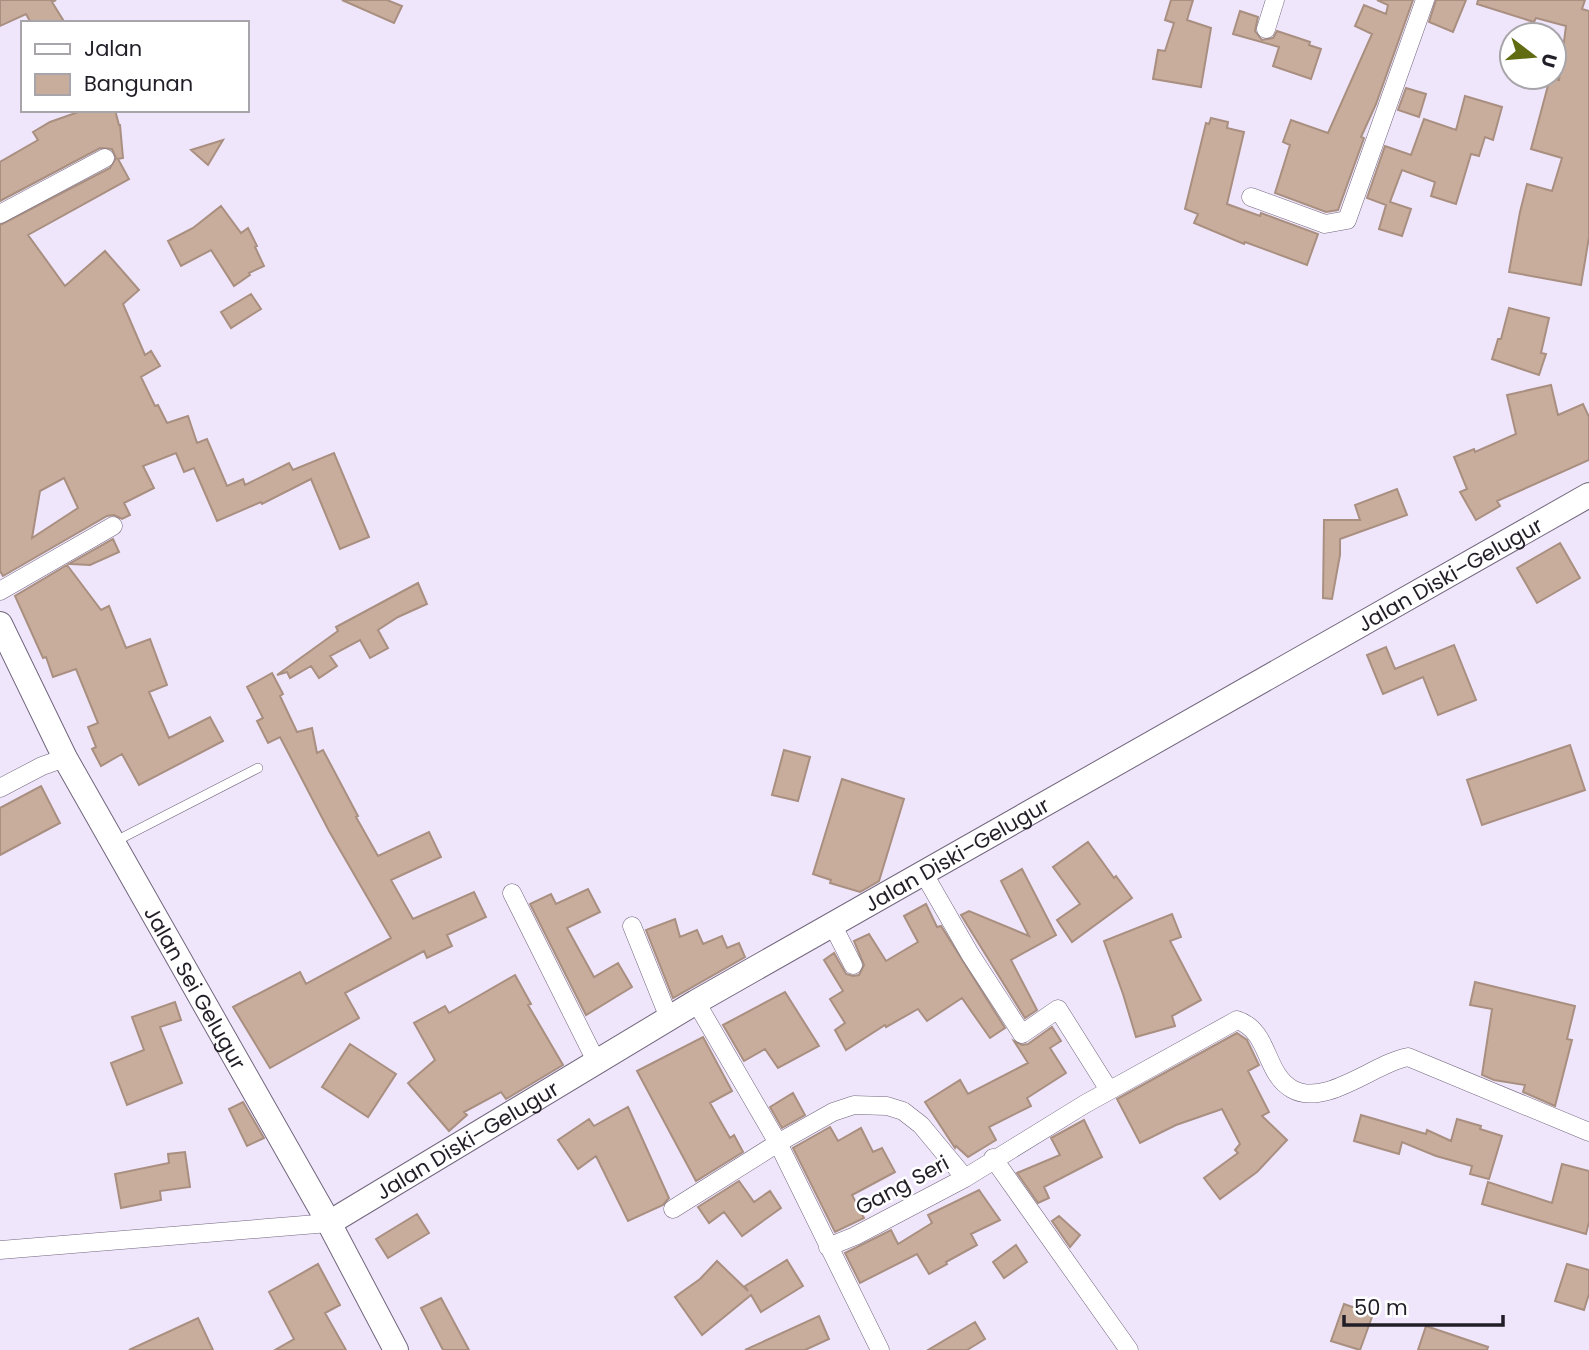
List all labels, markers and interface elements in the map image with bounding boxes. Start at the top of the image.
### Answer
legend [21,21,248,112]
north arrow [1498,21,1568,91]
text: Jalan [84,34,142,63]
text: U [1534,50,1564,71]
text: Bangunan [84,69,193,98]
street label: Jalan Diski–Gelugur [1352,510,1548,638]
street label: Jalan Diski–Gelugur [859,790,1054,918]
street label: Jalan Sei Gelugur [137,901,253,1075]
street label: Jalan Diski–Gelugur [370,1074,564,1206]
street label: Gang Seri [850,1148,954,1222]
scale bar [1344,1284,1503,1328]
text: 50 m [1354,1293,1408,1322]

